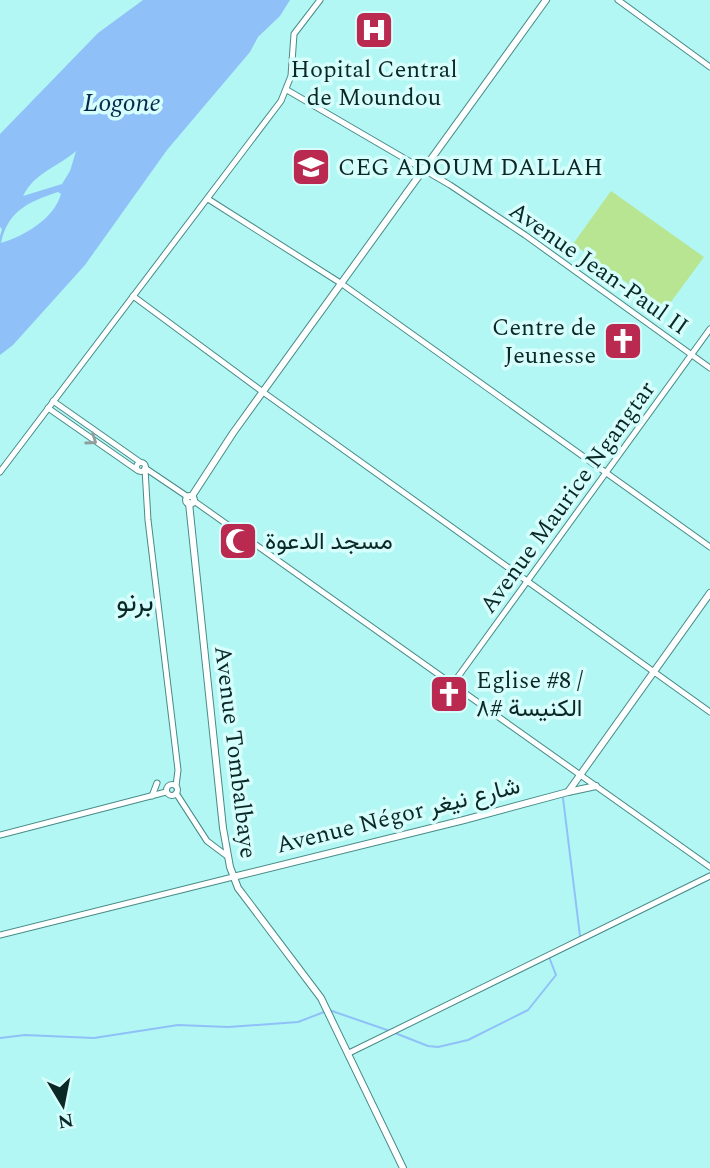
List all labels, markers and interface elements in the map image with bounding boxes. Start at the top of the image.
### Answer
hospital icon: Hopital Central de Moundou [353,9,395,51]
place label: Hopital Central de Moundou [291,52,457,116]
water label: Logone [83,83,161,123]
school or university icon: CEG ADOUM DALLAH [290,146,332,188]
place label: CEG ADOUM DALLAH [338,150,603,186]
street label: Avenue Jean-Paul II [501,193,696,344]
place label: Centre de Jeunesse [492,310,596,374]
church icon: Centre de Jeunesse [602,320,644,362]
street label: Avenue Maurice Ngangtar [471,374,665,621]
one-way arrow [84,432,97,444]
mosque icon: مسجد الدعوة [217,520,259,562]
place label: مسجد الدعوة [265,524,393,560]
district label: برنو [116,581,154,624]
street label: Avenue Tombalbaye [204,644,266,861]
place label: Eglise #8 / الكنيسة #٨ [476,663,583,727]
church icon: Eglise #8 / الكنيسة #٨ [428,673,470,715]
street label: Avenue Négor شارع نيغر [273,768,524,864]
north arrow [28,1070,98,1140]
text: N [56,1105,76,1136]

